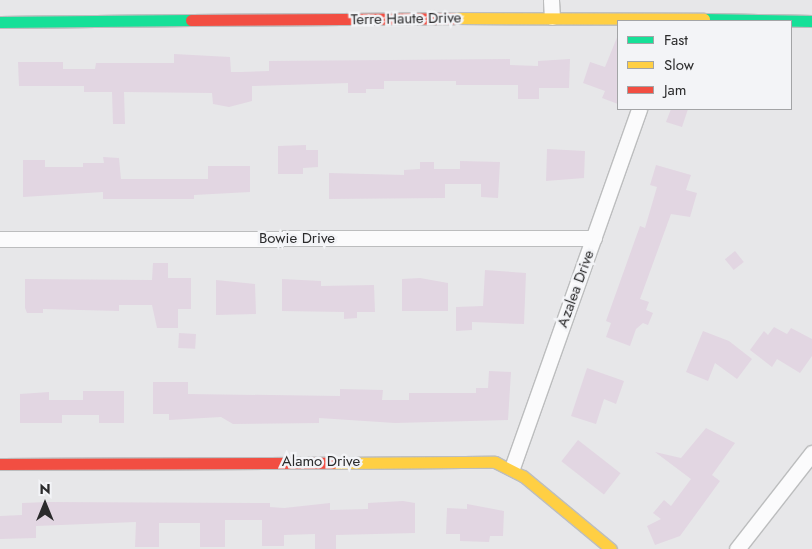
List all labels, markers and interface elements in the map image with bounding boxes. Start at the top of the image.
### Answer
street label: Terre Haute Drive [351,9,461,29]
legend [617,20,792,110]
text: Fast [664,29,688,51]
text: Slow [664,54,694,76]
text: Jam [664,79,687,101]
street label: Bowie Drive [259,230,335,248]
street label: Azalea Drive [554,248,598,330]
street label: Alamo Drive [282,453,360,471]
north arrow [20,479,70,529]
text: N [39,479,51,499]

